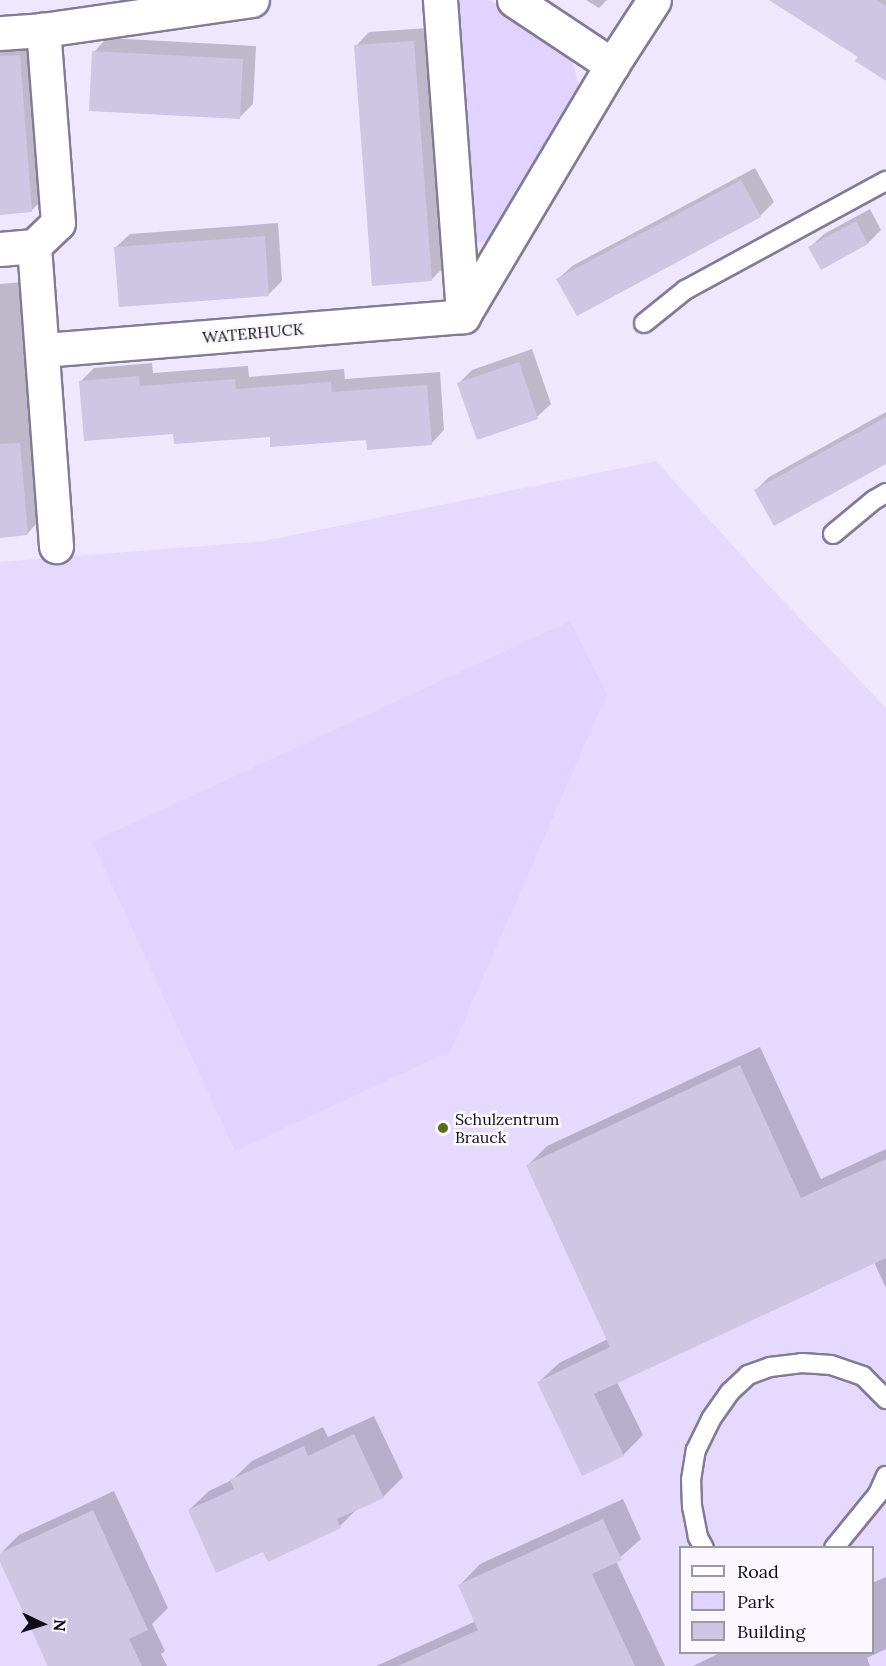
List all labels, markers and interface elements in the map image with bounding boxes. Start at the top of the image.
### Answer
street label: WATERHUCK [202,319,304,347]
place label: Schulzentrum Brauck [455,1109,559,1147]
marker: Schulzentrum Brauck [436,1121,450,1135]
legend [679,1546,874,1654]
text: Road [737,1560,779,1583]
text: Park [737,1590,774,1613]
north arrow [12,1594,72,1654]
text: N [50,1618,70,1632]
text: Building [737,1620,805,1643]

